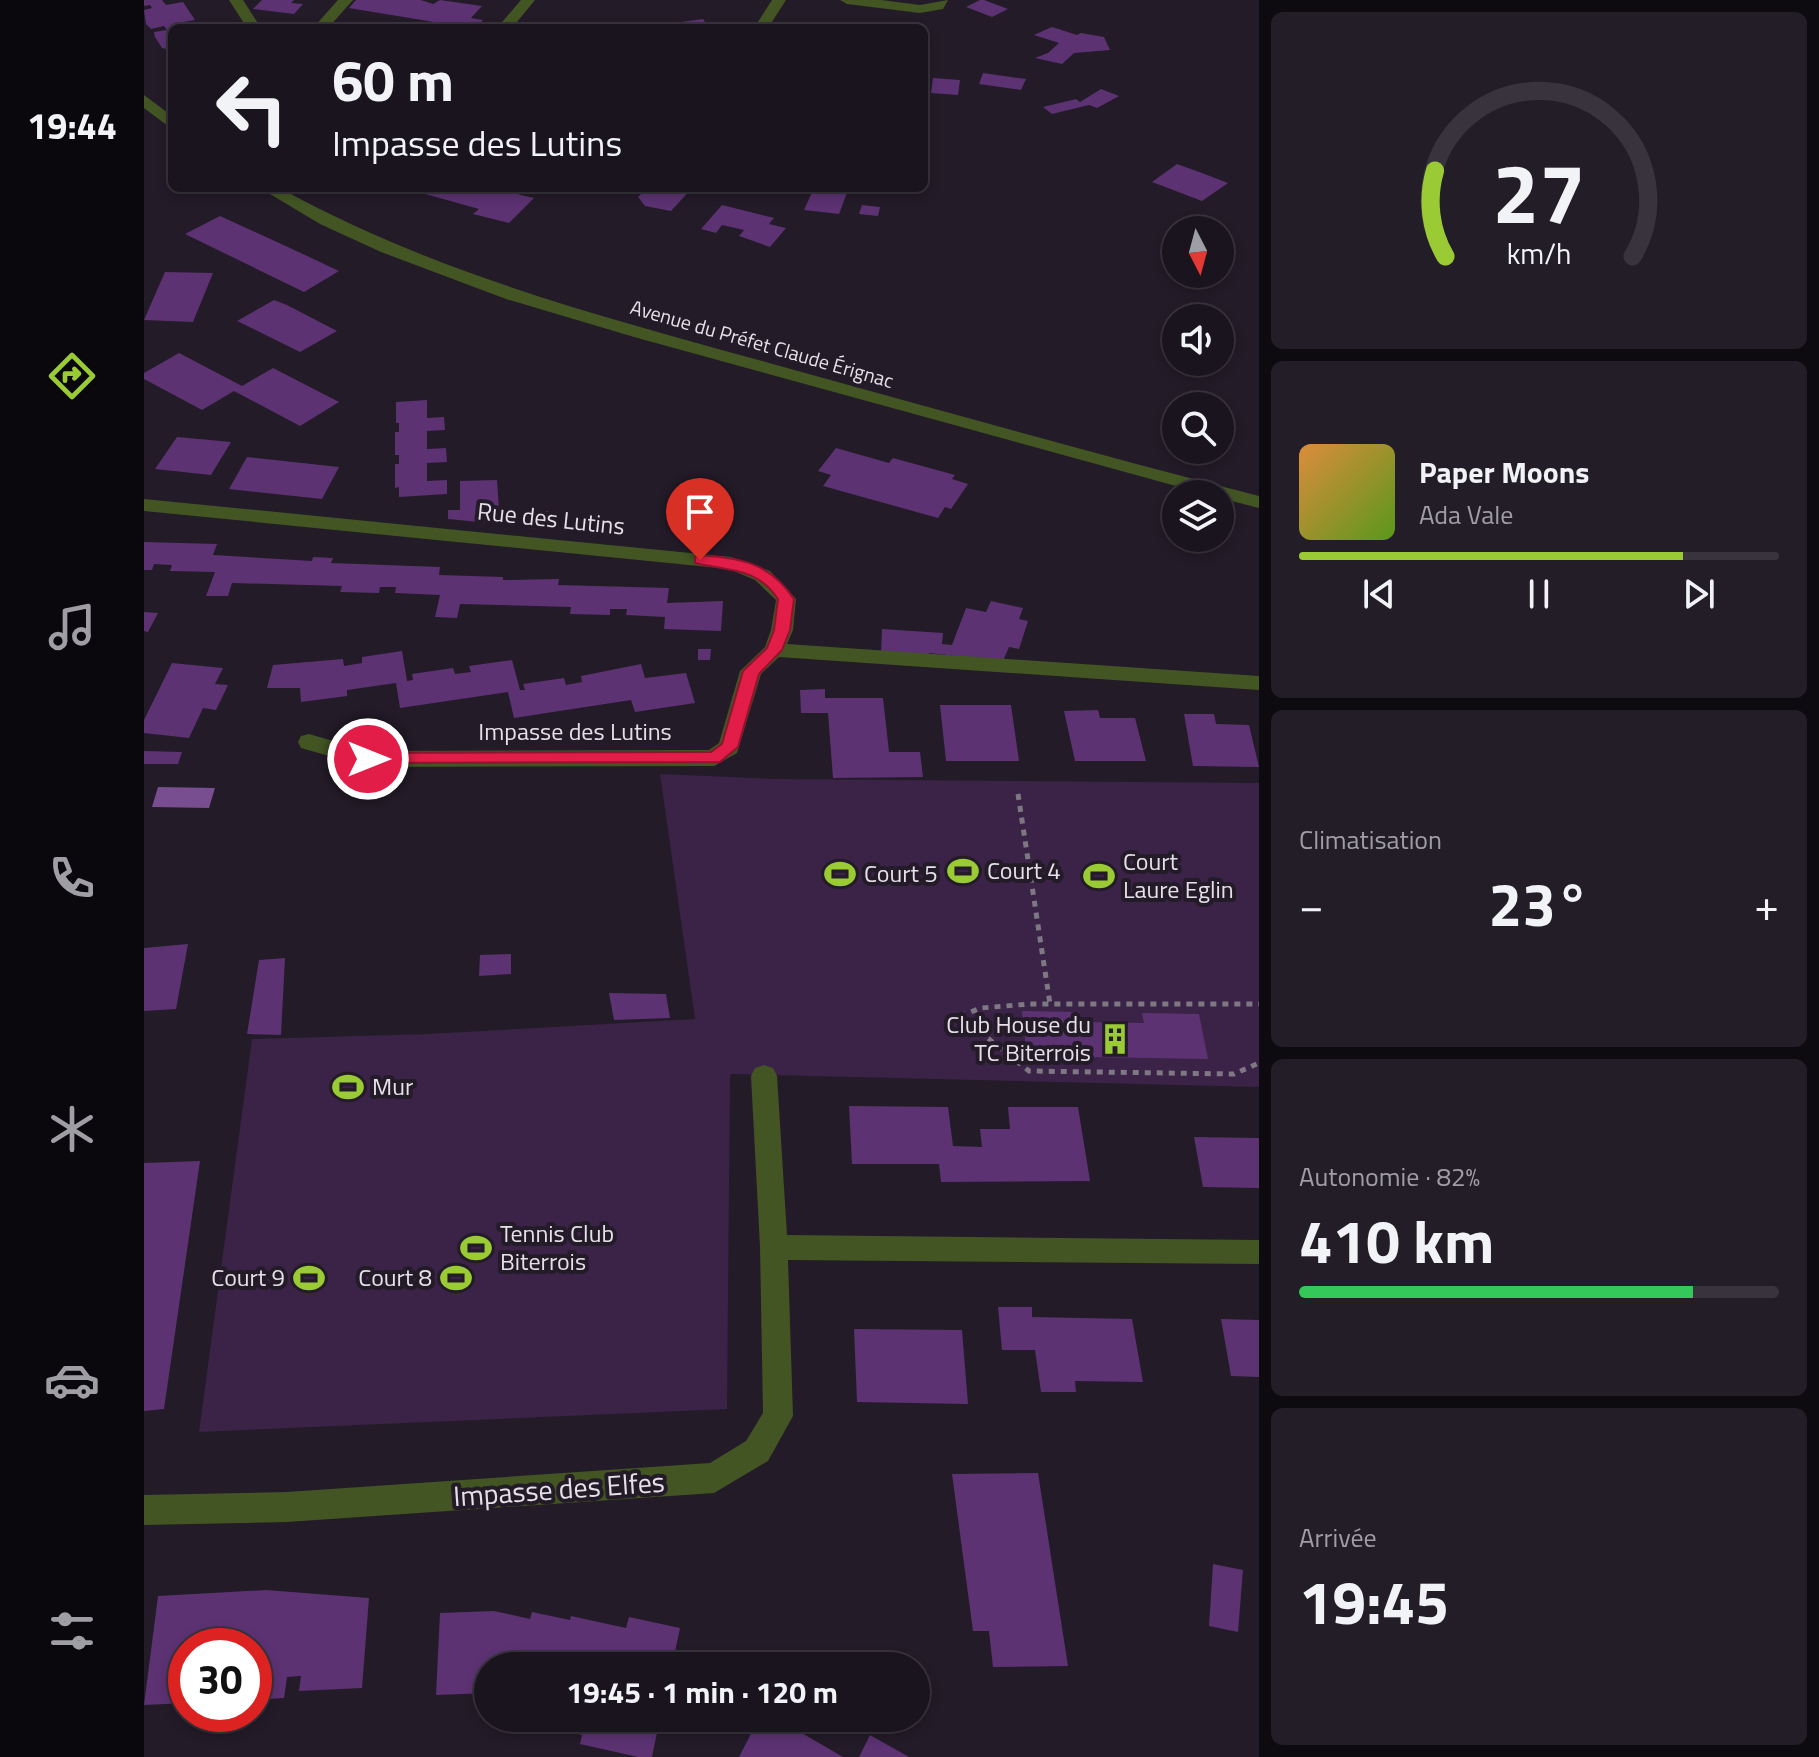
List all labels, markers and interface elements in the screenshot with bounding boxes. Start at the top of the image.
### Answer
text: 60 m [332,38,454,123]
icon: left [200,56,304,160]
text: 19:44 [27,98,117,153]
text: Impasse des Lutins [332,115,622,170]
text: 27 [1492,128,1586,254]
north arrow [1162,216,1234,288]
map controls [1162,216,1234,552]
text: km/h [1507,232,1571,275]
street label: Avenue du Préfet Claude Érignac [627,291,897,396]
button: sound [1162,304,1234,376]
icon: directions [44,348,100,404]
button: search [1162,392,1234,464]
text: Paper Moons [1419,449,1589,495]
pin [666,478,734,560]
button: layers [1162,480,1234,552]
icon: arrive [678,490,722,534]
street label: Rue des Lutins [476,492,627,544]
text: Ada Vale [1419,495,1513,534]
icon: previous [1357,572,1401,616]
icon: pause [1517,572,1561,616]
icon: next [1677,572,1721,616]
icon: music [44,599,100,655]
street label: Impasse des Lutins [478,713,672,749]
position arrow [326,717,410,801]
text: Climatisation [1299,820,1442,859]
place label: Court Laure Eglin [1123,843,1234,907]
icon: phone [44,850,100,906]
place label: Court 4 [987,852,1061,888]
sports icon: Court 4 [946,854,980,888]
place label: Court 5 [864,855,938,891]
sports icon: Court 5 [823,857,857,891]
text: 23° [1489,858,1589,949]
sports icon: Court Laure Eglin [1082,859,1116,893]
text: − [1299,871,1324,938]
text: + [1754,871,1779,938]
place label: Club House du TC Biterrois [946,1006,1091,1070]
building icon: Club House du TC Biterrois [1098,1022,1132,1056]
place label: Mur [372,1068,413,1104]
sports icon: Mur [331,1070,365,1104]
icon: climate [44,1101,100,1157]
text: Autonomie · 82% [1299,1157,1480,1196]
text: 410 km [1299,1195,1494,1286]
place label: Tennis Club Biterrois [500,1215,614,1279]
sports icon: Tennis Club Biterrois [459,1231,493,1265]
place label: Court 9 [211,1259,285,1295]
place label: Court 8 [358,1259,432,1295]
sports icon: Court 9 [292,1261,326,1295]
sports icon: Court 8 [439,1261,473,1295]
icon: car [44,1352,100,1408]
street label: Impasse des Elfes [452,1460,666,1517]
text: Arrivée [1299,1518,1377,1557]
text: 19:45 [1299,1556,1449,1647]
icon: filters [44,1603,100,1659]
speed limit sign: 30 [168,1628,272,1732]
text: 19:45 · 1 min · 120 m [566,1669,838,1715]

